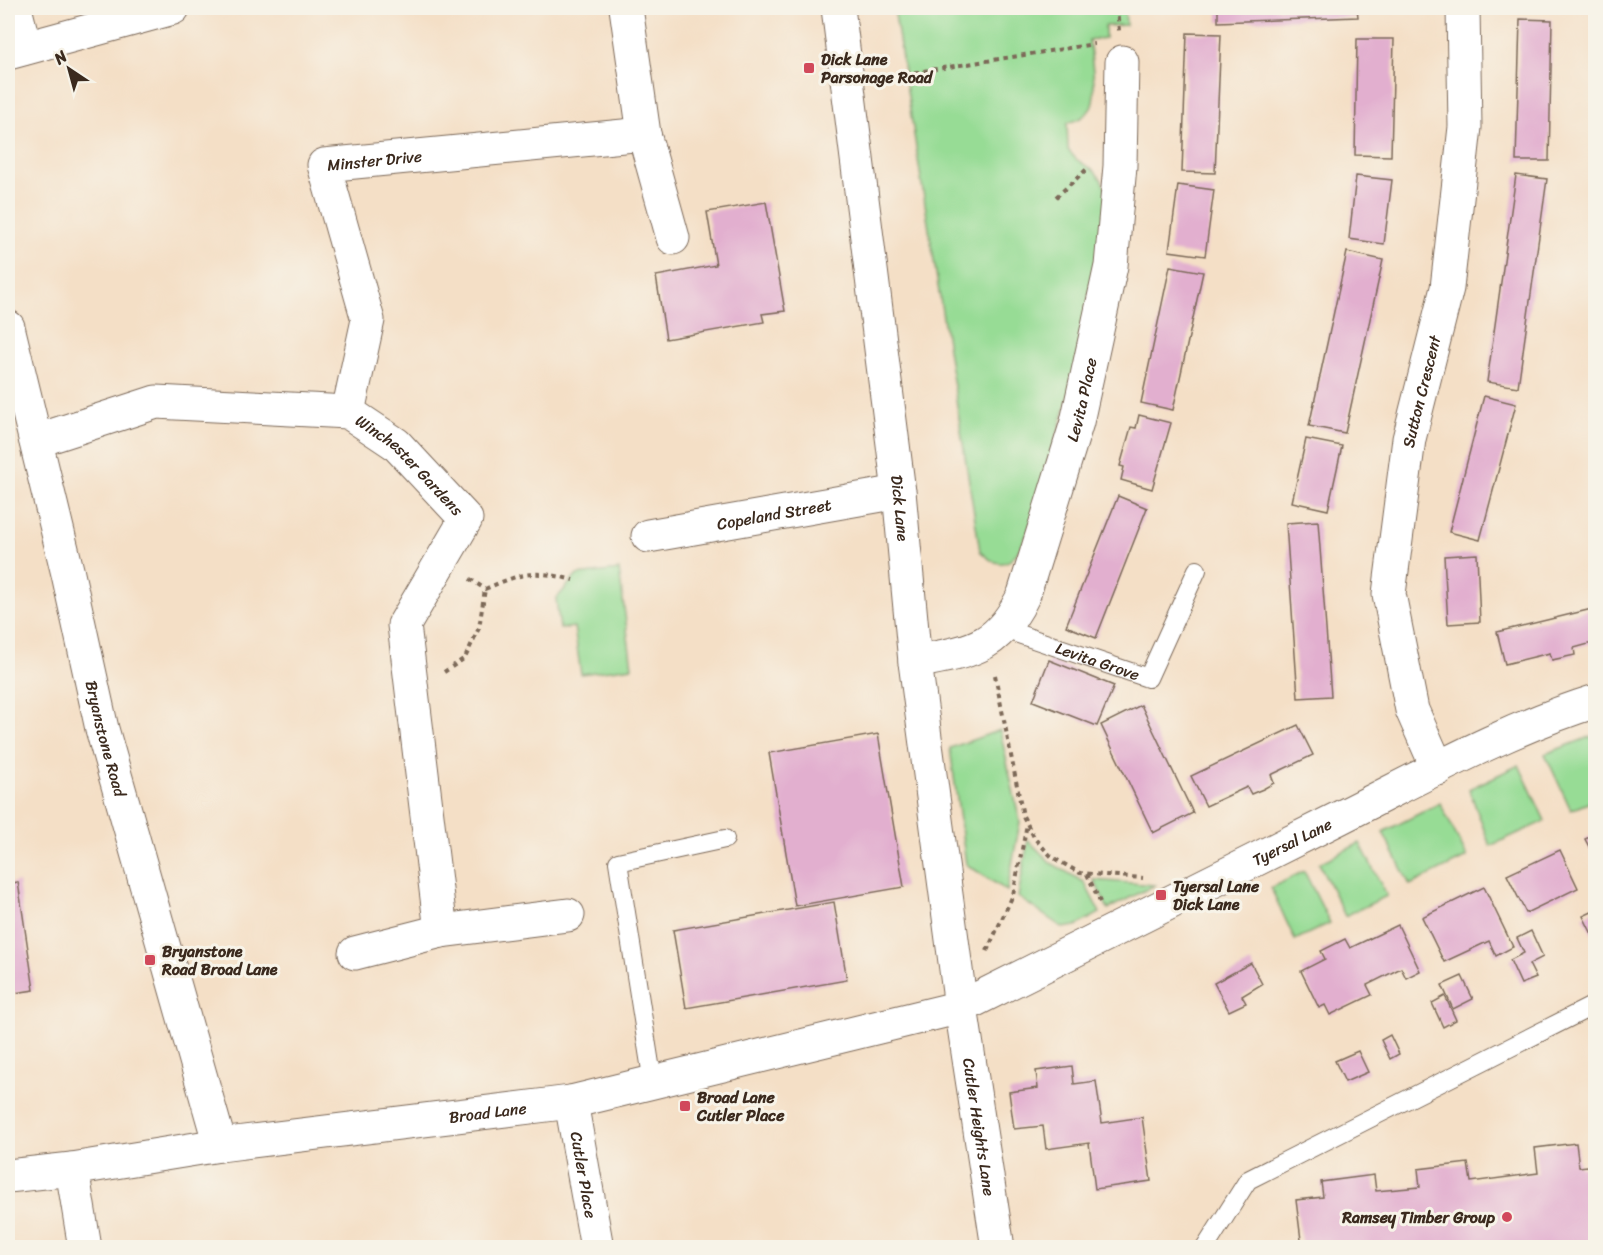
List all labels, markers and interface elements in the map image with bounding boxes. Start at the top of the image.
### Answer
north arrow [39,39,99,99]
text: N [47,42,74,73]
place label: Dick Lane Parsonage Road [821,45,934,92]
marker: Dick Lane Parsonage Road [802,61,816,75]
street label: Minster Drive [326,142,423,180]
street label: Sutton Crescent [1394,332,1450,449]
street label: Levita Place [1058,355,1106,445]
street label: Winchester Gardens [349,407,471,523]
street label: Dick Lane [882,473,918,543]
street label: Copeland Street [715,490,834,539]
street label: Levita Grove [1052,634,1143,689]
street label: Bryanstone Road [77,678,135,802]
street label: Tyersal Lane [1247,810,1337,874]
place label: Tyersal Lane Dick Lane [1173,872,1260,919]
marker: Tyersal Lane Dick Lane [1154,888,1168,902]
place label: Bryanstone Road Broad Lane [161,937,278,984]
marker: Bryanstone Road Broad Lane [143,953,157,967]
street label: Cutler Heights Lane [954,1056,1004,1198]
place label: Broad Lane Cutler Place [696,1083,785,1130]
street label: Broad Lane [447,1094,528,1132]
marker: Broad Lane Cutler Place [678,1099,692,1113]
street label: Cutler Place [562,1129,605,1221]
place label: Ramsey Timber Group [1341,1203,1496,1232]
marker: Ramsey Timber Group [1500,1210,1514,1224]

